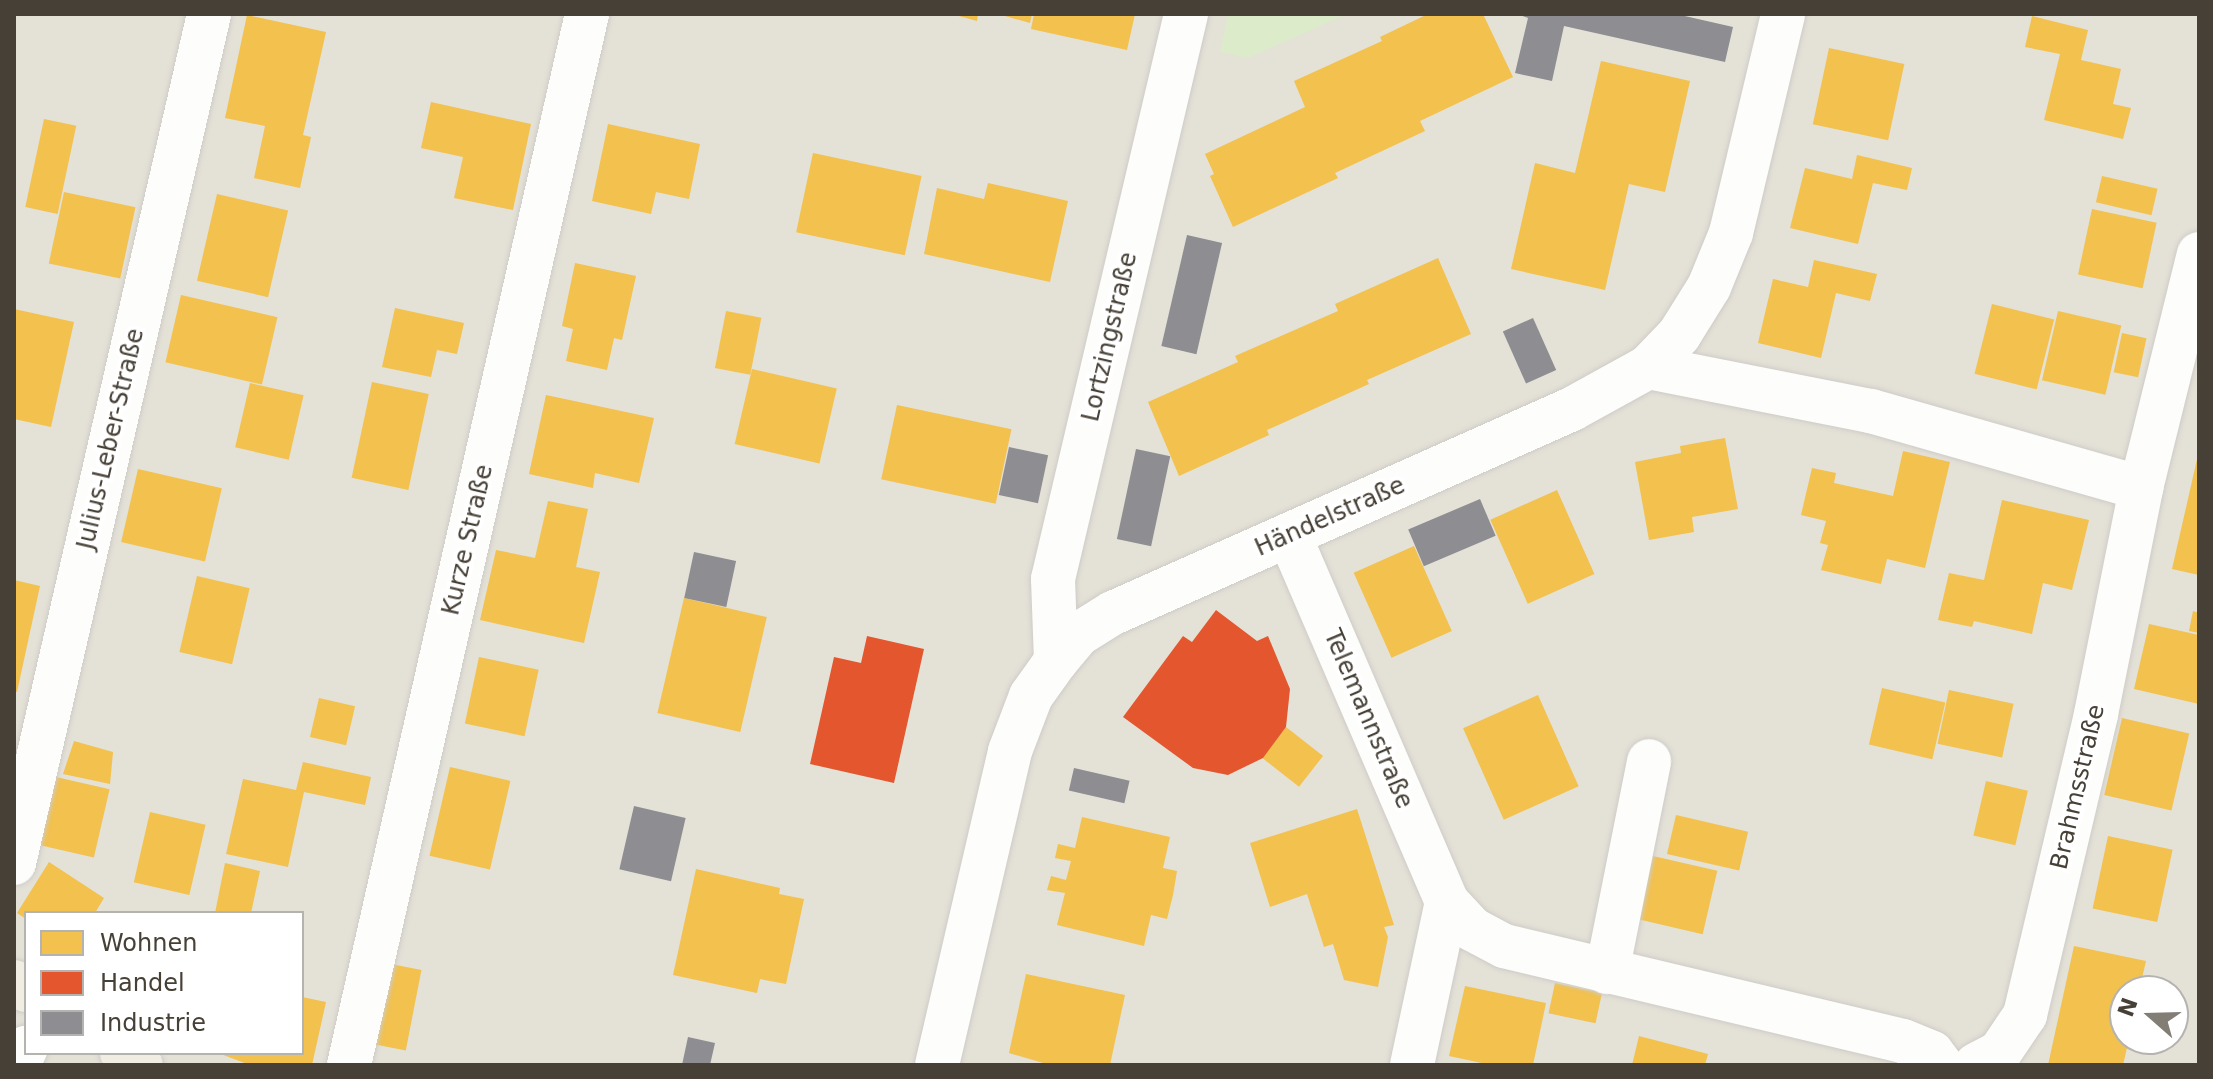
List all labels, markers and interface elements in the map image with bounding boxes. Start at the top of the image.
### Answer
street label: Lortzingstraße [1077,249,1143,425]
street label: Julius-Leber-Straße [72,326,150,552]
street label: Kurze Straße [437,462,499,618]
street label: Händelstraße [1251,471,1409,563]
street label: Telemannstraße [1317,625,1419,813]
street label: Brahmsstraße [2045,702,2111,872]
legend [24,911,304,1055]
text: Wohnen [100,929,197,957]
text: Handel [100,969,185,997]
north arrow [2109,975,2189,1055]
text: N [2113,994,2143,1020]
text: Industrie [100,1009,206,1037]

